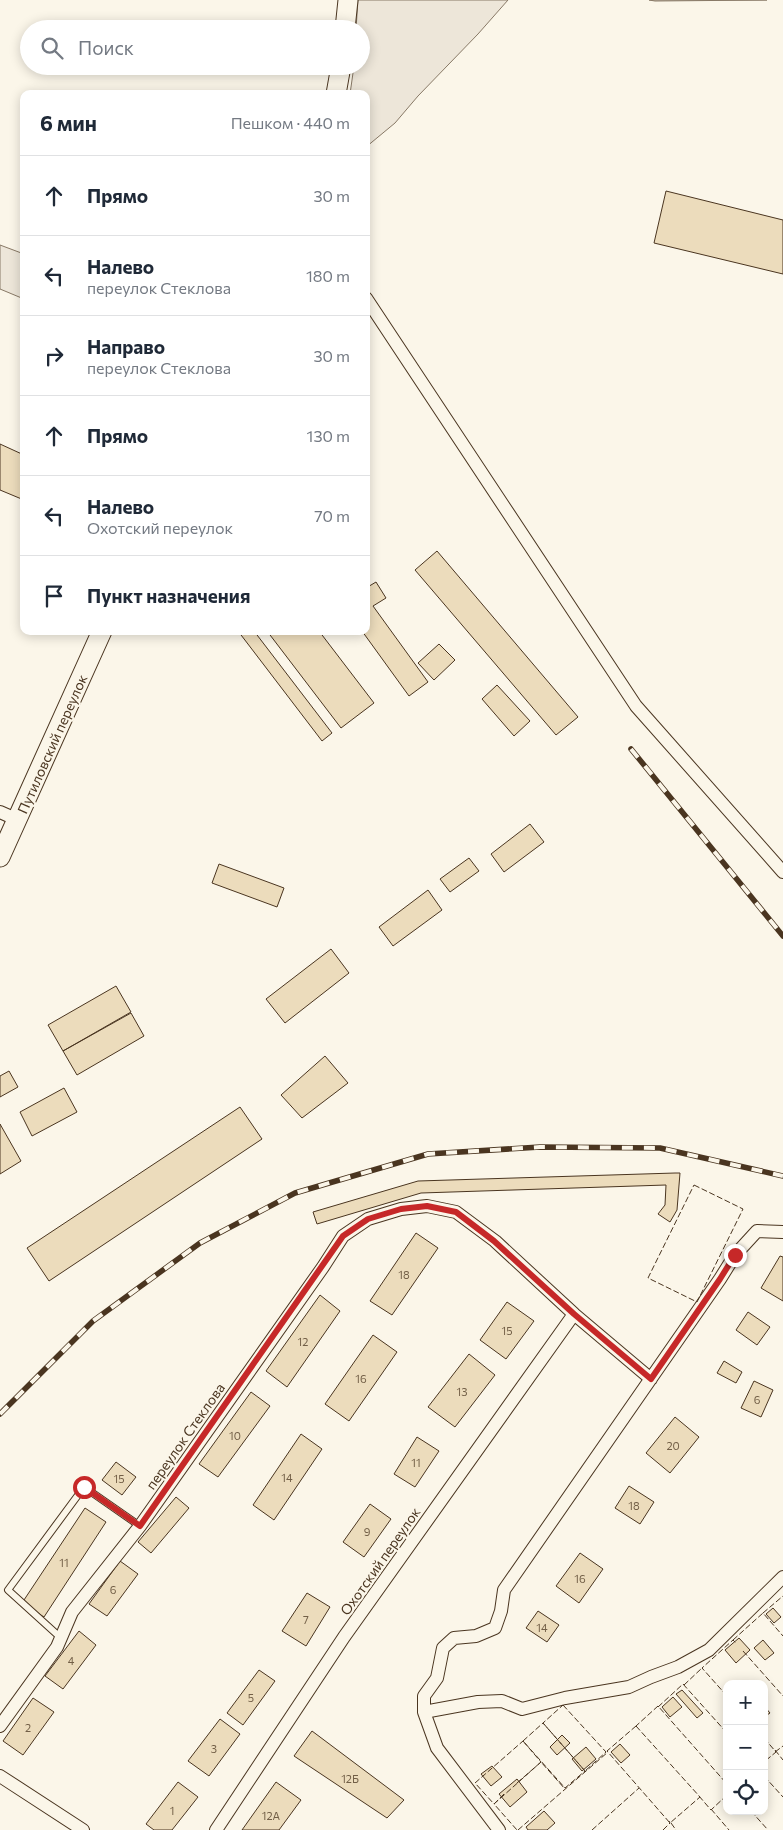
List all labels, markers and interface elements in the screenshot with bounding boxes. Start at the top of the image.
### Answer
search box [20,20,370,75]
icon: search [38,34,66,62]
text: Поиск [78,36,134,59]
text: 6 мин [40,110,97,135]
text: Пешком · 440 m [231,113,350,132]
icon: ahead [40,182,68,210]
text: Прямо [87,184,148,207]
text: 30 m [313,186,350,205]
text: Налево [87,255,154,278]
icon: left [40,262,68,290]
text: 180 m [306,266,350,285]
text: переулок Стеклова [87,278,231,297]
text: Направо [87,335,165,358]
icon: right [40,342,68,370]
text: 30 m [313,346,350,365]
text: переулок Стеклова [87,358,231,377]
icon: ahead [40,422,68,450]
text: Прямо [87,424,148,447]
text: 130 m [307,426,350,445]
text: Налево [87,495,154,518]
icon: left [40,502,68,530]
text: 70 m [314,506,350,525]
text: Охотский переулок [87,518,233,537]
icon: arrive [40,582,68,610]
text: Пункт назначения [87,584,250,607]
street label: Путиловский переулок [14,671,91,816]
route end [724,1244,747,1267]
house number: 18 [398,1268,410,1281]
house number: 15 [501,1324,513,1337]
house number: 12 [298,1335,308,1348]
house number: 16 [355,1372,367,1385]
street label: переулок Стеклова [142,1380,228,1492]
house number: 13 [457,1385,467,1398]
house number: 6 [754,1393,761,1406]
house number: 10 [229,1429,241,1442]
house number: 20 [666,1439,680,1452]
house number: 11 [411,1456,421,1469]
house number: 14 [281,1471,293,1484]
house number: 15 [113,1472,125,1485]
route start [73,1476,96,1499]
house number: 18 [628,1499,640,1512]
street label: Охотский переулок [336,1503,424,1618]
house number: 9 [364,1525,371,1538]
house number: 11 [59,1556,69,1569]
house number: 16 [574,1572,586,1585]
house number: 6 [110,1583,117,1596]
house number: 7 [303,1613,309,1626]
house number: 14 [536,1621,548,1634]
house number: 4 [68,1654,75,1667]
map controls [723,1680,768,1815]
button: + [723,1680,768,1725]
house number: 5 [248,1691,254,1704]
house number: 2 [25,1721,31,1734]
button: − [723,1725,768,1770]
house number: 3 [211,1742,217,1755]
button: locate [723,1770,768,1815]
house number: 12Б [341,1772,359,1785]
house number: 1 [170,1804,174,1817]
house number: 12А [262,1809,281,1822]

